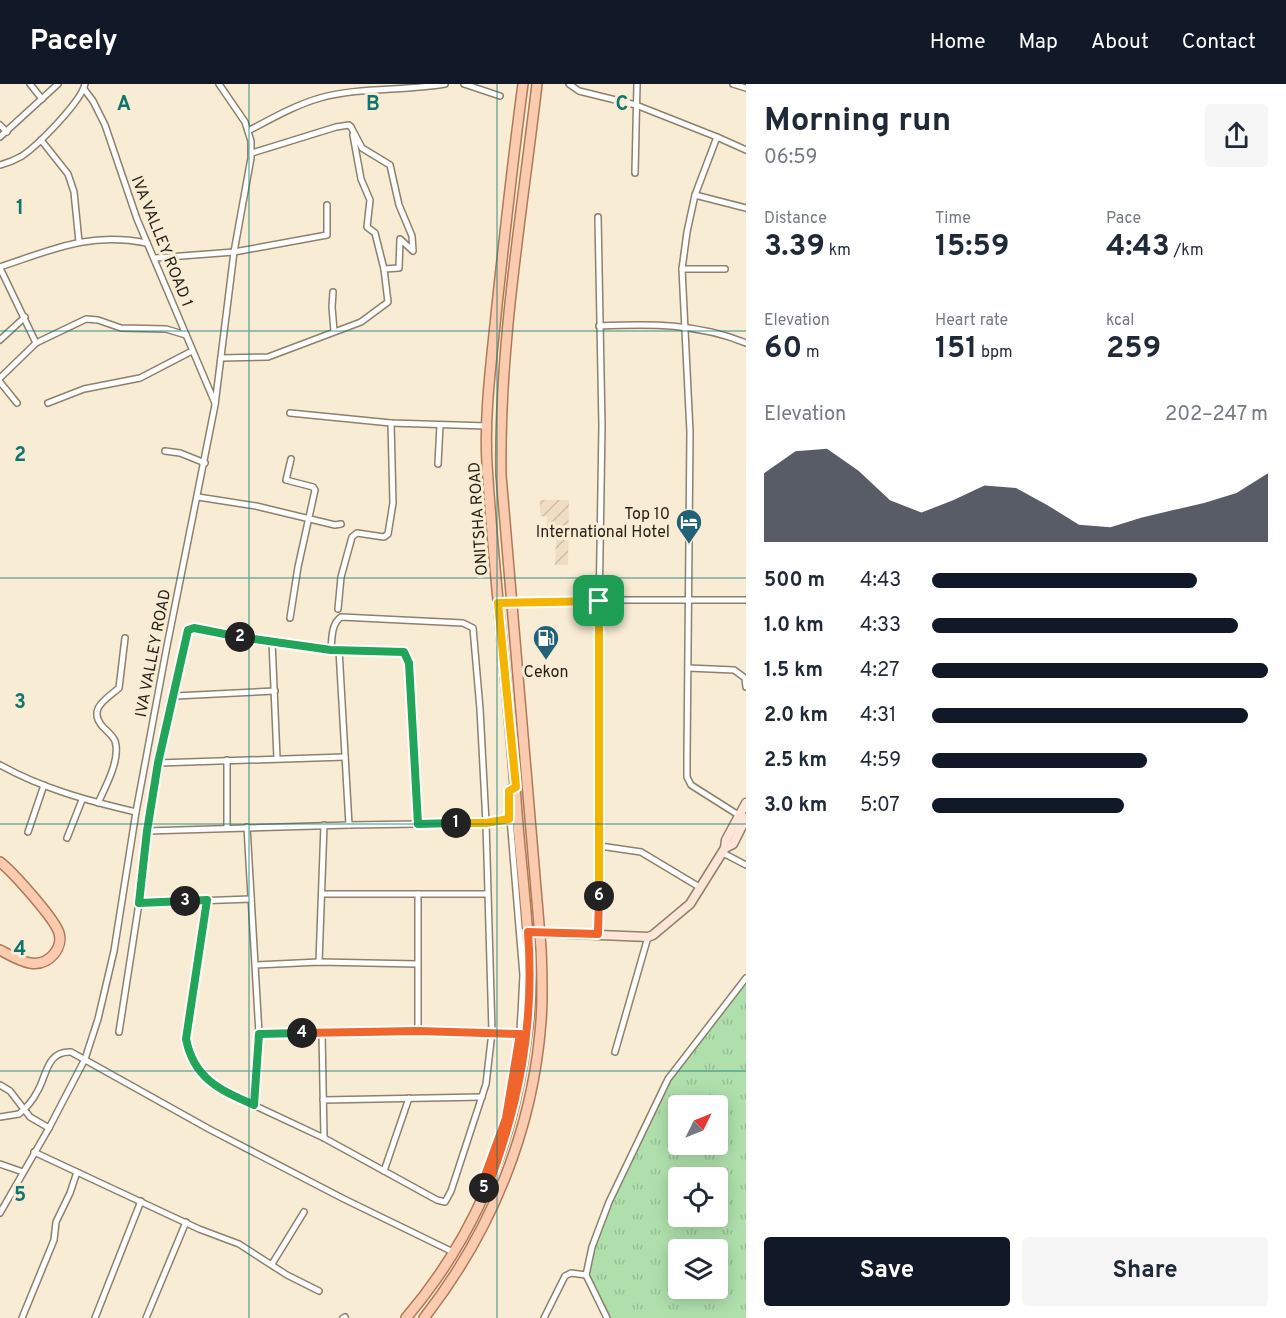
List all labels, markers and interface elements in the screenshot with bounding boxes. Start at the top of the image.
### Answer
text: Pacely [30,24,118,60]
text: Home [930,29,986,56]
text: Map [1019,29,1058,56]
text: About [1091,29,1149,56]
text: Contact [1182,29,1256,56]
text: A [117,92,131,118]
text: B [366,92,380,118]
text: C [616,92,628,118]
text: Morning run [764,101,951,143]
button: share [1205,104,1268,167]
text: 06:59 [764,145,817,171]
street label: IVA VALLEY ROAD 1 [126,173,197,310]
text: 1 [16,196,24,222]
text: Distance [764,209,827,229]
text: Time [935,209,971,229]
text: Pace [1106,209,1141,229]
text: 3.39 [764,229,825,266]
text: 15:59 [935,229,1009,266]
text: 4:43 [1106,229,1170,266]
text: km [825,241,851,261]
text: /km [1170,241,1203,261]
text: Elevation [764,311,830,331]
text: Heart rate [935,311,1008,331]
text: kcal [1106,311,1134,331]
text: 60 [764,331,802,368]
text: 151 [935,331,977,368]
text: 259 [1106,331,1161,368]
text: m [802,343,819,363]
text: bpm [977,343,1013,363]
text: Elevation [764,402,846,428]
text: 202–247 m [1165,402,1268,428]
text: 2 [14,443,26,469]
street label: ONITSHA ROAD [465,461,493,576]
place label: Top 10 International Hotel [536,505,670,543]
hotel icon: Top 10 International Hotel [674,507,704,545]
text: 500 m [764,568,825,594]
text: 4:43 [860,568,901,594]
pin [573,575,624,626]
icon: arrive [582,584,615,617]
street label: IVA VALLEY ROAD [132,588,176,719]
text: 1.0 km [764,613,824,639]
text: 4:33 [860,613,901,639]
pin: 2 [225,622,255,652]
fuel station icon: Cekon [531,623,561,661]
text: 2 [235,627,245,647]
text: 1.5 km [764,658,823,684]
text: 4:27 [860,658,899,684]
place label: Cekon [524,663,568,683]
text: 3 [14,690,26,716]
text: 2.0 km [764,703,828,729]
text: 4:31 [860,703,896,729]
text: 2.5 km [764,748,827,774]
text: 4:59 [860,748,901,774]
text: 3.0 km [764,793,827,819]
text: 5:07 [860,793,900,819]
pin: 1 [441,808,471,838]
text: 1 [453,813,459,833]
pin: 6 [584,881,614,911]
pin: 3 [170,886,200,916]
text: 6 [594,886,604,906]
text: 3 [180,891,190,911]
text: 4 [14,937,26,963]
pin: 4 [287,1018,317,1048]
text: 4 [297,1023,307,1043]
north arrow [668,1095,728,1155]
map controls [668,1095,728,1299]
button: locate [668,1167,728,1227]
pin: 5 [469,1173,499,1203]
text: 5 [479,1178,489,1198]
text: 5 [14,1183,26,1209]
button: Save [764,1237,1010,1306]
button: Share [1022,1237,1268,1306]
button: layers [668,1239,728,1299]

